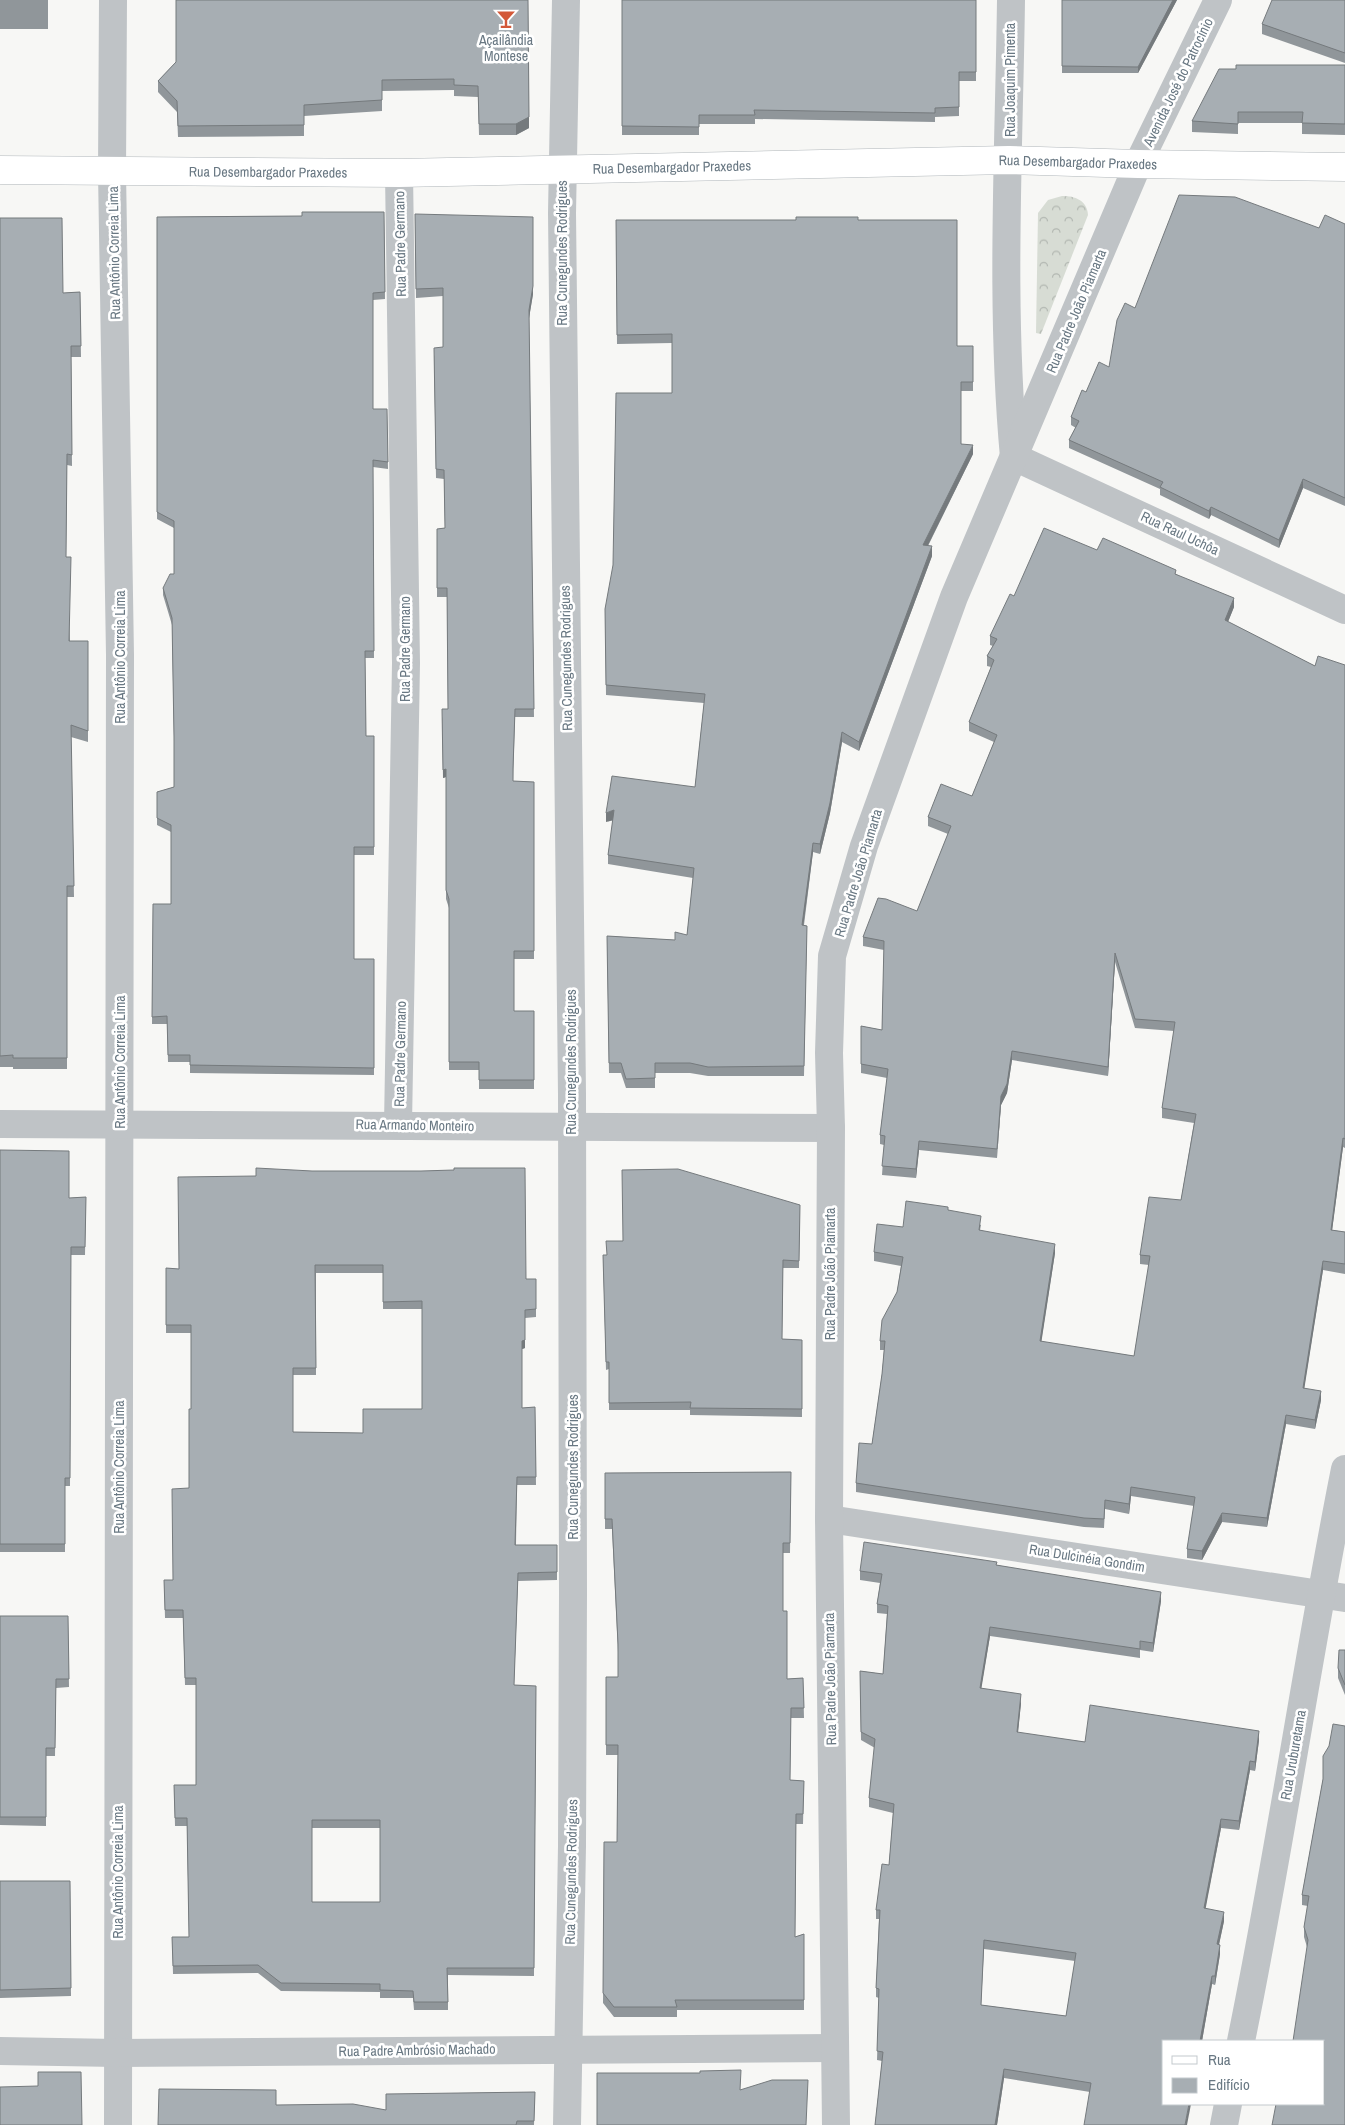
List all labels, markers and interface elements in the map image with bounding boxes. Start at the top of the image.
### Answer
bar icon: Açailândia Montese [495,8,517,30]
street label: Avenida José do Patrocínio [1139,15,1217,150]
street label: Rua Joaquim Pimenta [1001,22,1019,137]
place label: Açailândia Montese [478,31,534,65]
street label: Rua Desembargador Praxedes [998,151,1157,173]
street label: Rua Desembargador Praxedes [593,156,752,178]
street label: Rua Desembargador Praxedes [189,162,348,182]
street label: Rua Cunegundes Rodrigues [553,180,571,326]
street label: Rua Antônio Correia Lima [104,186,124,320]
street label: Rua Padre Germano [390,191,410,297]
street label: Rua Padre João Piamarta [1042,246,1110,376]
street label: Rua Raul Uchôa [1138,507,1223,559]
street label: Rua Cunegundes Rodrigues [556,585,576,731]
street label: Rua Antônio Correia Lima [111,590,129,724]
street label: Rua Padre Germano [396,596,414,702]
street label: Rua Padre João Piamarta [830,806,886,939]
street label: Rua Cunegundes Rodrigues [562,989,580,1135]
street label: Rua Antônio Correia Lima [111,995,129,1129]
street label: Rua Padre Germano [390,1001,410,1107]
street label: Rua Armando Monteiro [356,1115,474,1135]
street label: Rua Padre João Piamarta [821,1207,839,1340]
street label: Rua Cunegundes Rodrigues [564,1394,582,1540]
street label: Rua Antônio Correia Lima [110,1400,128,1534]
street label: Rua Dulcinéia Gondim [1028,1540,1146,1576]
street label: Rua Padre João Piamarta [820,1612,840,1746]
street label: Rua Uruburetama [1276,1708,1310,1801]
street label: Rua Cunegundes Rodrigues [561,1799,581,1945]
street label: Rua Antônio Correia Lima [109,1805,127,1939]
street label: Rua Padre Ambrósio Machado [338,2040,496,2060]
legend [1162,2040,1325,2105]
text: Rua [1208,2049,1231,2070]
text: Edifício [1208,2074,1250,2095]

